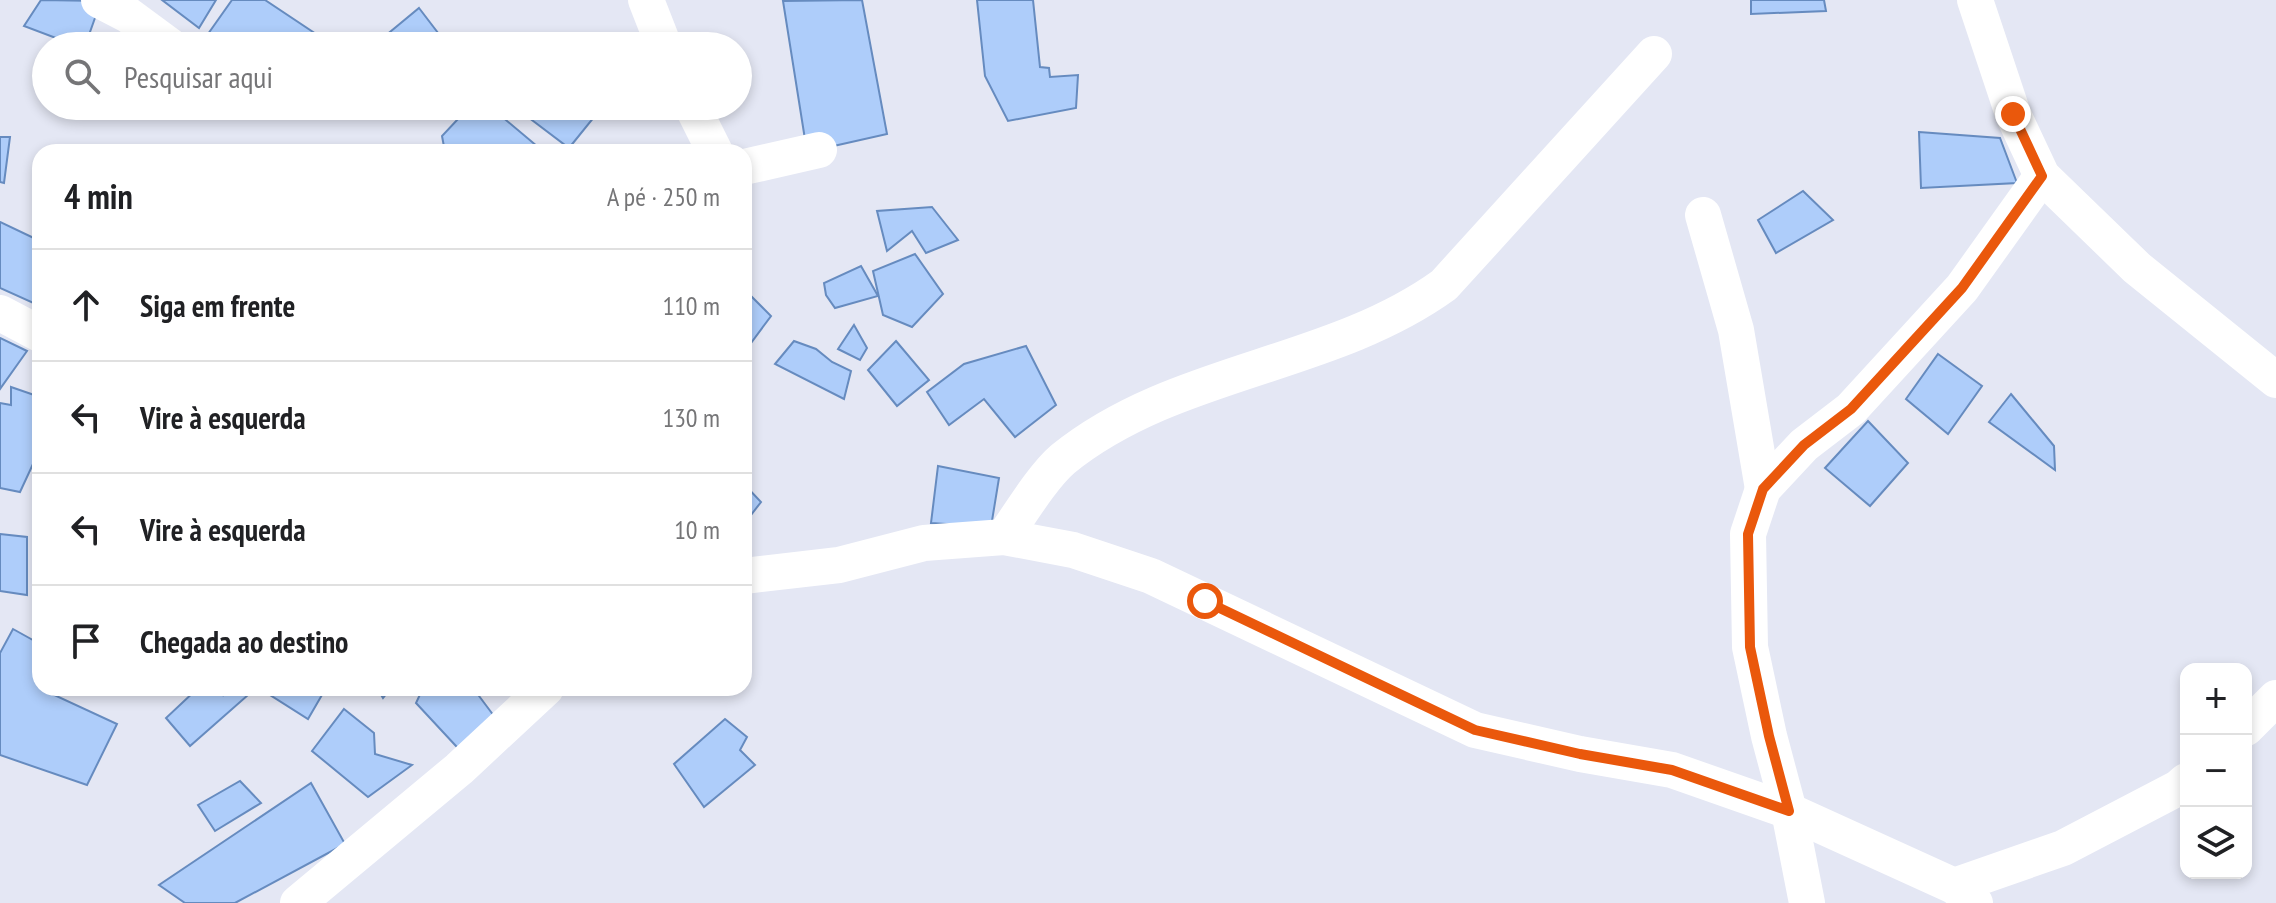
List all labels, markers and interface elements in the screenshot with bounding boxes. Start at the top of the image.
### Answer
search box [32,32,752,120]
icon: search [60,54,104,98]
text: Pesquisar aqui [124,57,273,96]
route end [1995,96,2031,132]
text: 4 min [64,174,133,218]
text: A pé · 250 m [607,180,720,213]
icon: ahead [64,283,108,327]
text: Siga em frente [140,286,295,325]
text: 110 m [662,289,720,322]
icon: left [64,395,108,439]
text: Vire à esquerda [140,398,306,437]
text: 130 m [662,401,720,434]
icon: left [64,507,108,551]
text: Vire à esquerda [140,510,306,549]
text: 10 m [674,513,720,546]
route start [1187,583,1223,619]
icon: arrive [64,619,108,663]
text: Chegada ao destino [140,622,348,661]
map controls [2180,663,2252,879]
button: + [2180,663,2252,735]
button: − [2180,735,2252,807]
button: layers [2180,807,2252,879]

